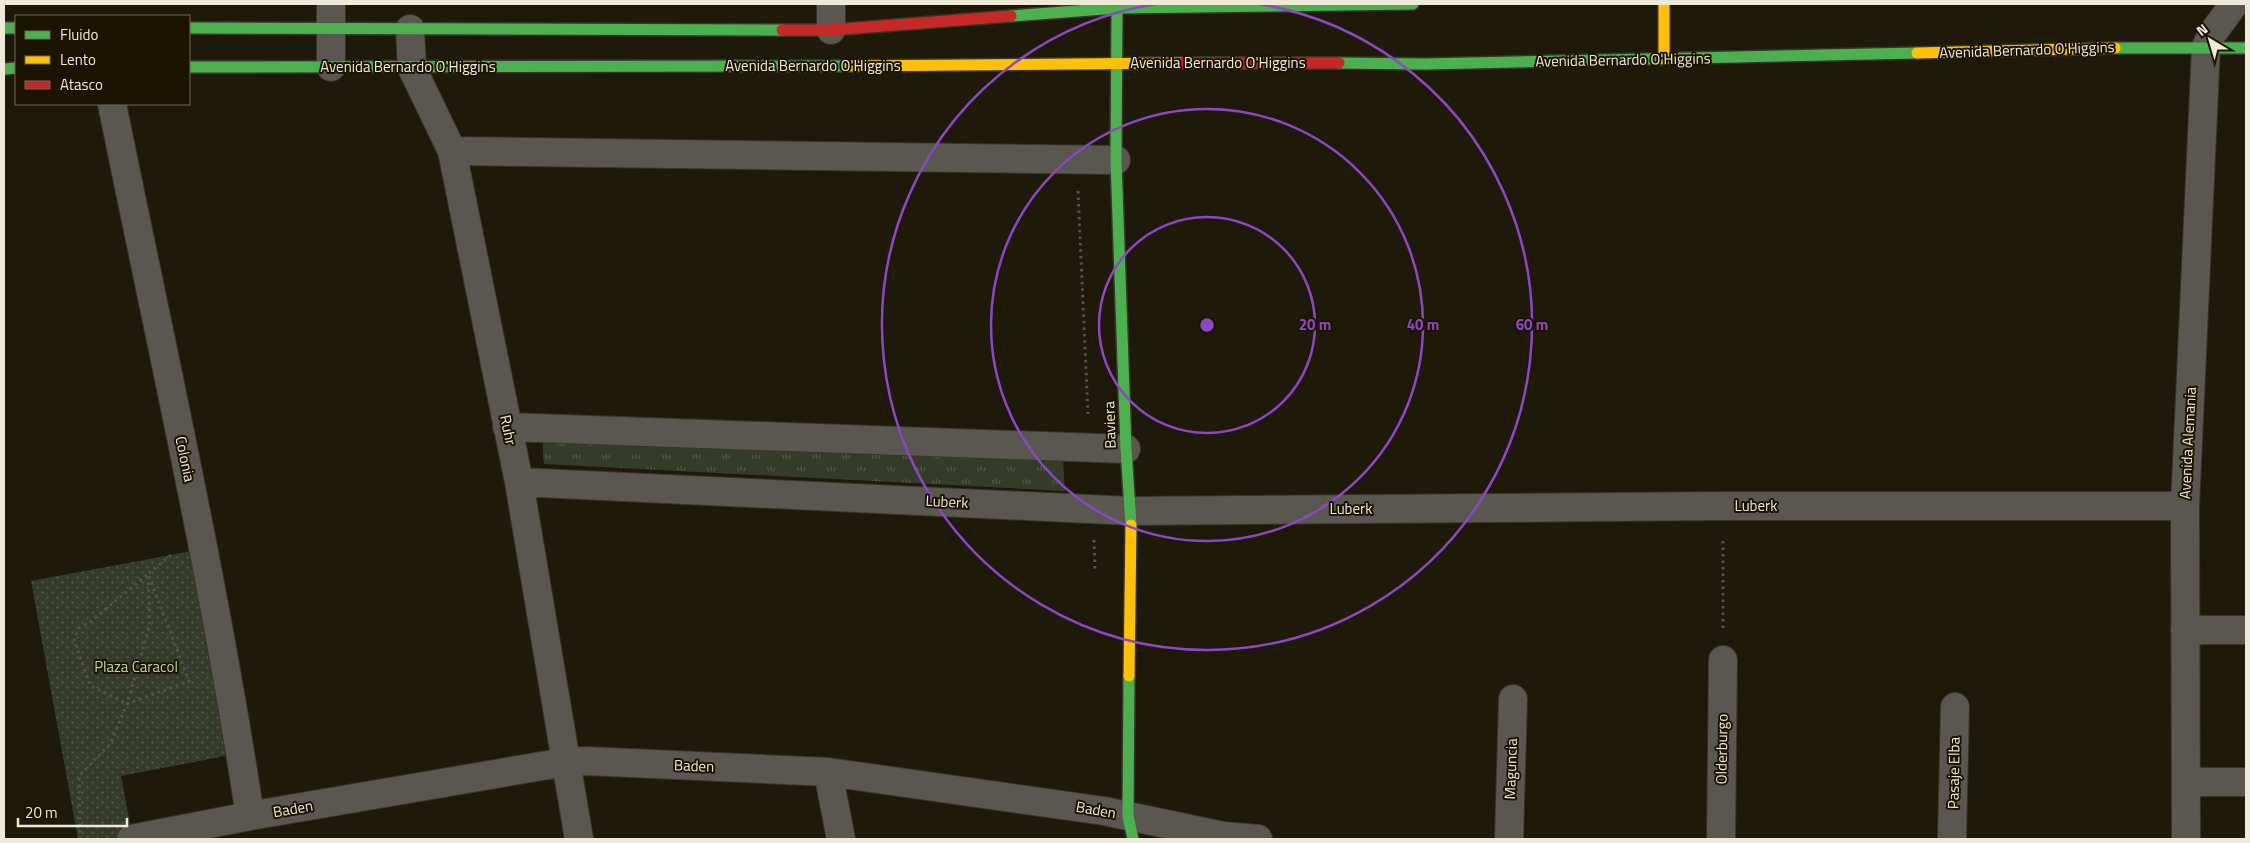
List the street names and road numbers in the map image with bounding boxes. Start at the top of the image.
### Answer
street label: Avenida Bernardo O'Higgins [1939,35,2115,64]
street label: Avenida Bernardo O'Higgins [1535,46,1711,73]
street label: Avenida Bernardo O'Higgins [1130,51,1306,74]
street label: Avenida Bernardo O'Higgins [725,54,901,77]
street label: Avenida Bernardo O'Higgins [320,55,496,78]
street label: Avenida Alemania [2173,386,2202,500]
street label: Baviera [1097,400,1122,449]
street label: Ruhr [494,413,523,447]
street label: Colonia [169,434,202,484]
street label: Luberk [925,489,969,514]
street label: Luberk [1735,494,1777,517]
street label: Luberk [1330,497,1372,520]
street label: Olderburgo [1709,713,1734,785]
street label: Pasaje Elba [1941,736,1966,809]
street label: Maguncia [1498,738,1523,800]
street label: Baden [673,753,715,778]
street label: Baden [271,794,315,823]
street label: Baden [1074,795,1118,824]

